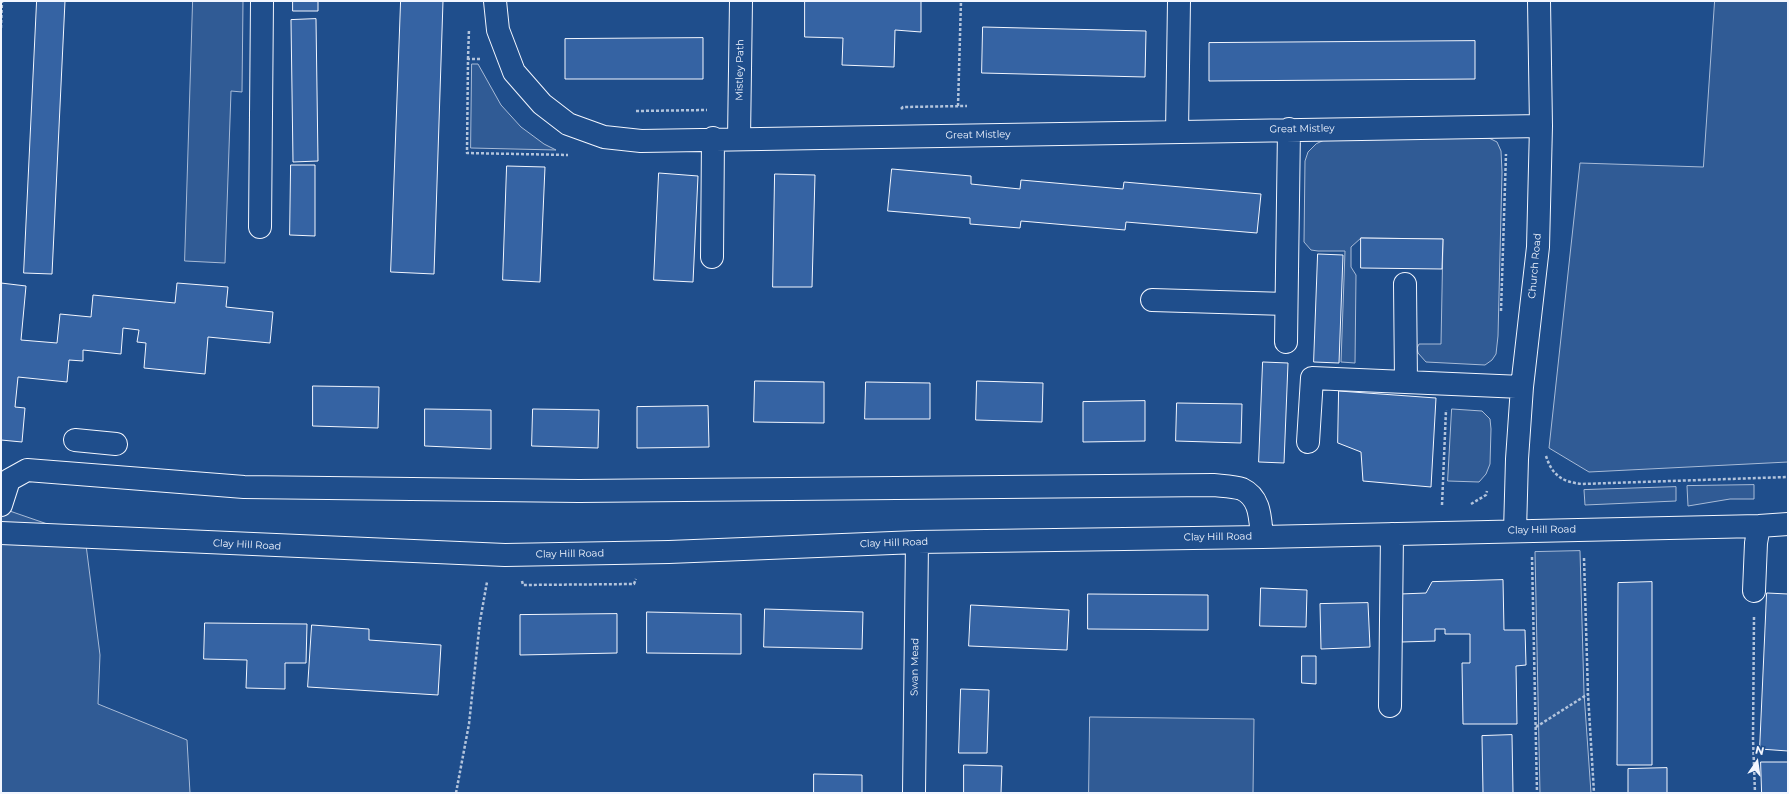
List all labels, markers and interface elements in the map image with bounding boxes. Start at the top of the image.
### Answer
street label: Mistley Path [733,39,747,101]
street label: Great Mistley [1269,122,1335,136]
street label: Great Mistley [945,128,1011,142]
street label: Church Road [1526,233,1544,299]
street label: Clay Hill Road [1508,523,1576,537]
street label: Clay Hill Road [1184,530,1252,544]
street label: Clay Hill Road [860,536,928,550]
street label: Clay Hill Road [212,537,282,553]
street label: Clay Hill Road [536,547,604,561]
street label: Swan Mead [908,638,922,696]
north arrow [1737,742,1777,782]
text: N [1754,742,1766,758]

